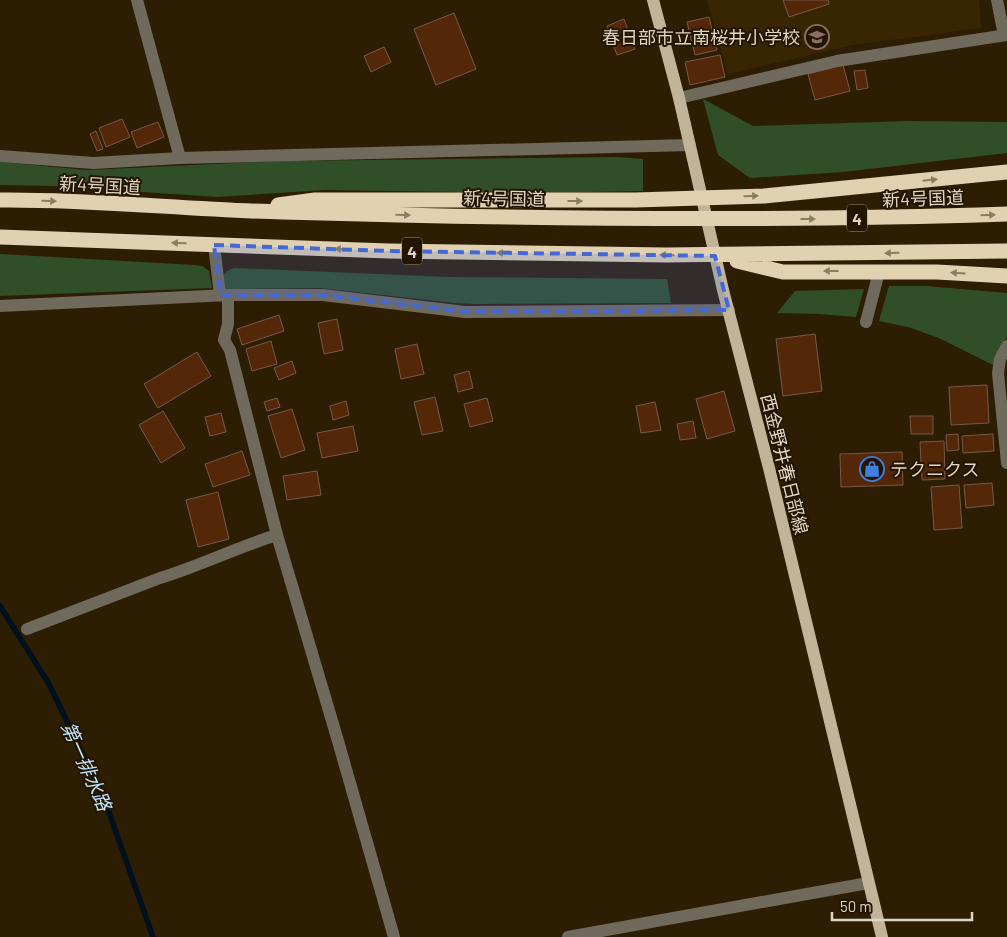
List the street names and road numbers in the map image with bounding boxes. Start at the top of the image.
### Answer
street label: 新4号国道 [59,172,141,198]
street label: 新4号国道 [463,186,545,210]
street label: 新4号国道 [882,186,964,210]
road number: 4 [847,204,867,232]
road number: 4 [402,238,422,264]
street label: 西金野井春日部線 [757,391,813,537]

